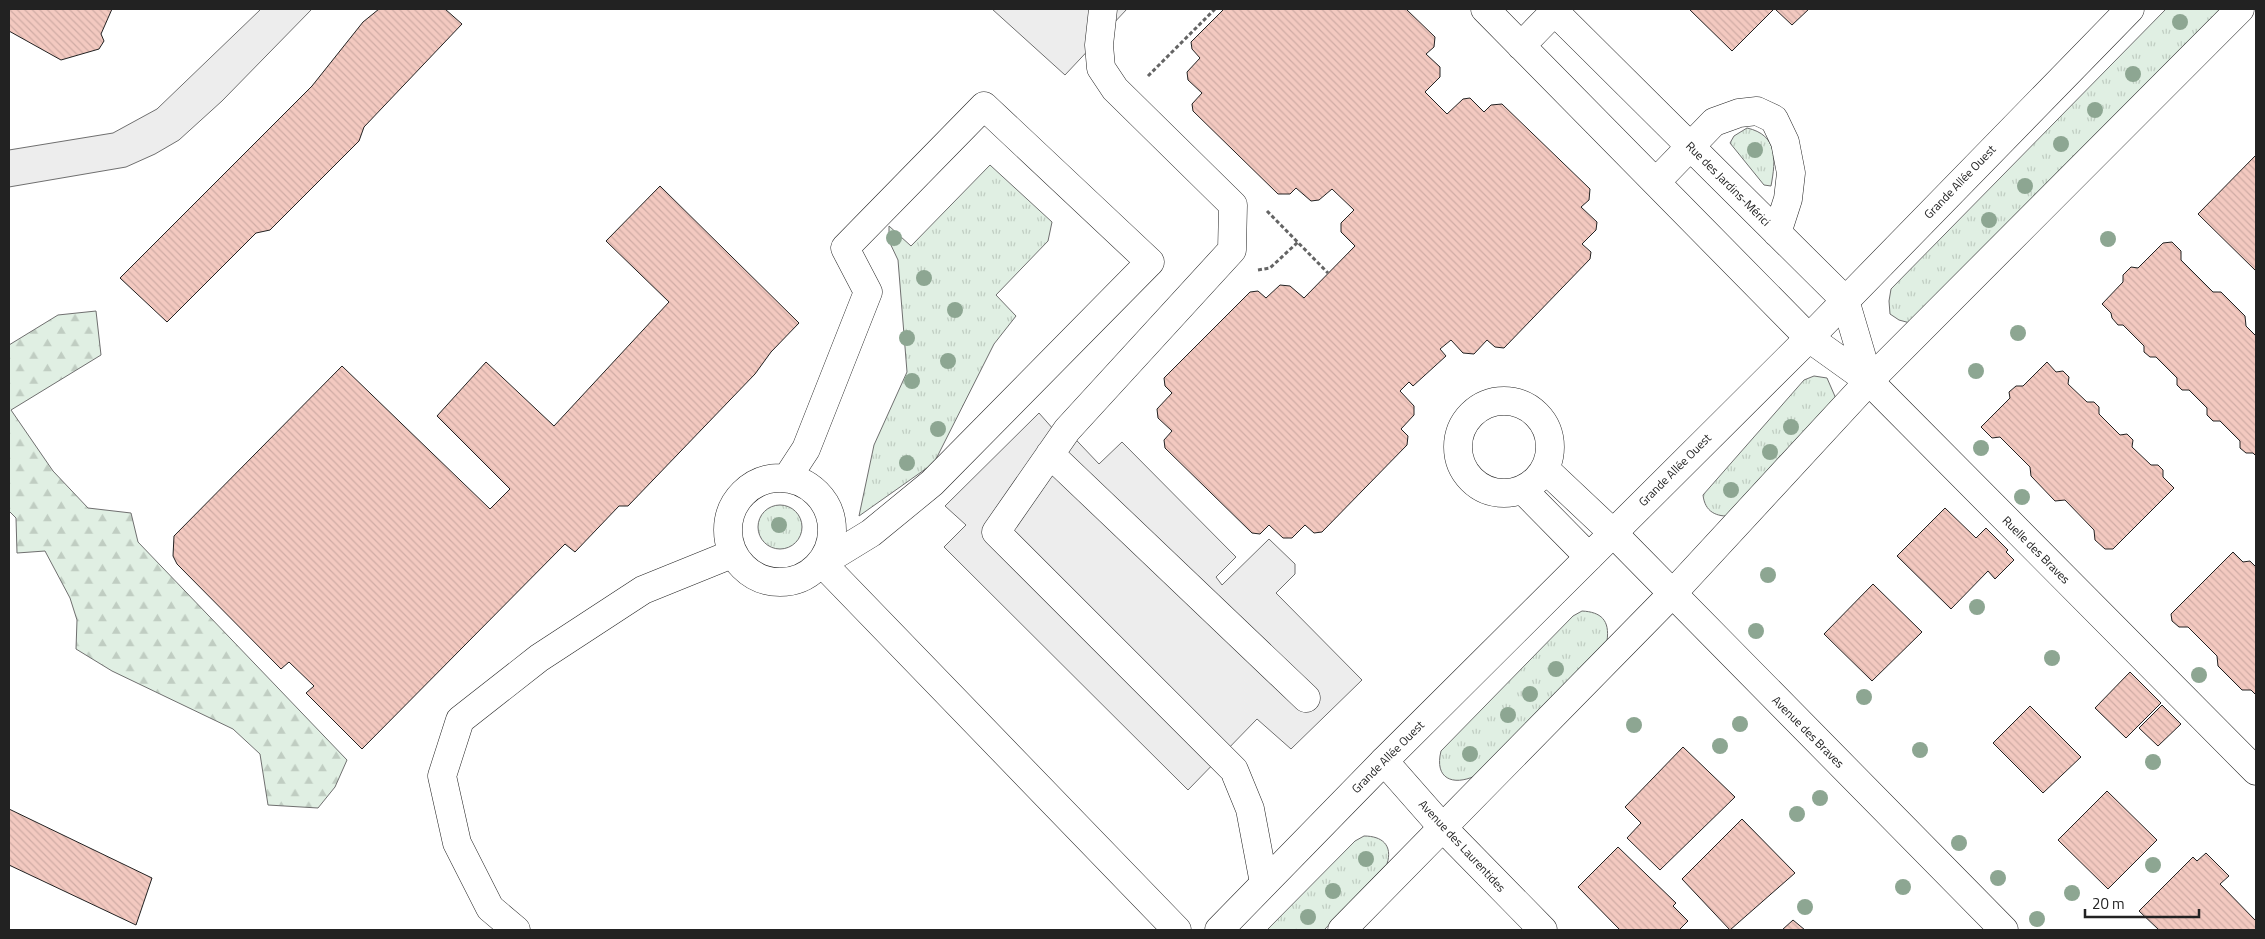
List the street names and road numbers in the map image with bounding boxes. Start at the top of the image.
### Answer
street label: Rue des Jardins-Mérici [1682,137,1775,230]
street label: Grande Allée Ouest [1919,140,2001,223]
street label: Grande Allée Ouest [1634,428,1716,511]
street label: Ruelle des Braves [1998,511,2075,588]
street label: Avenue des Braves [1768,691,1849,772]
street label: Grande Allée Ouest [1347,715,1429,798]
street label: Avenue des Laurentides [1414,795,1511,896]

